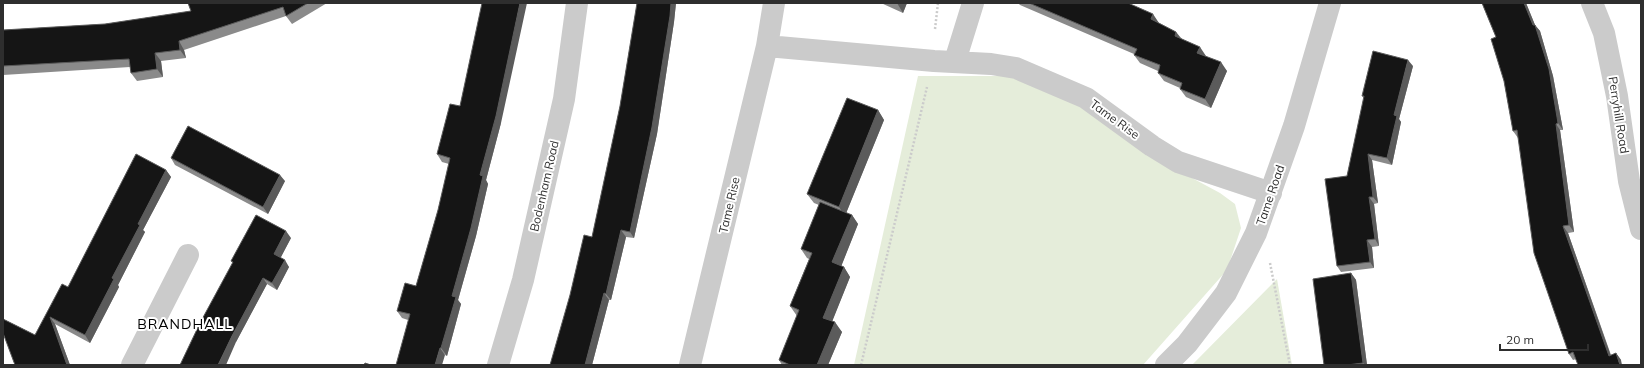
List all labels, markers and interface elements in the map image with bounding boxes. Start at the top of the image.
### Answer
street label: Perryhill Road [1606,75,1632,155]
street label: Tame Rise [1087,96,1143,142]
street label: Bodenham Road [526,139,562,233]
street label: Tame Road [1253,163,1287,227]
street label: Tame Rise [715,175,743,235]
district label: BRANDHALL [137,315,233,333]
scale bar [1500,326,1588,352]
text: 20 m [1506,332,1534,347]

